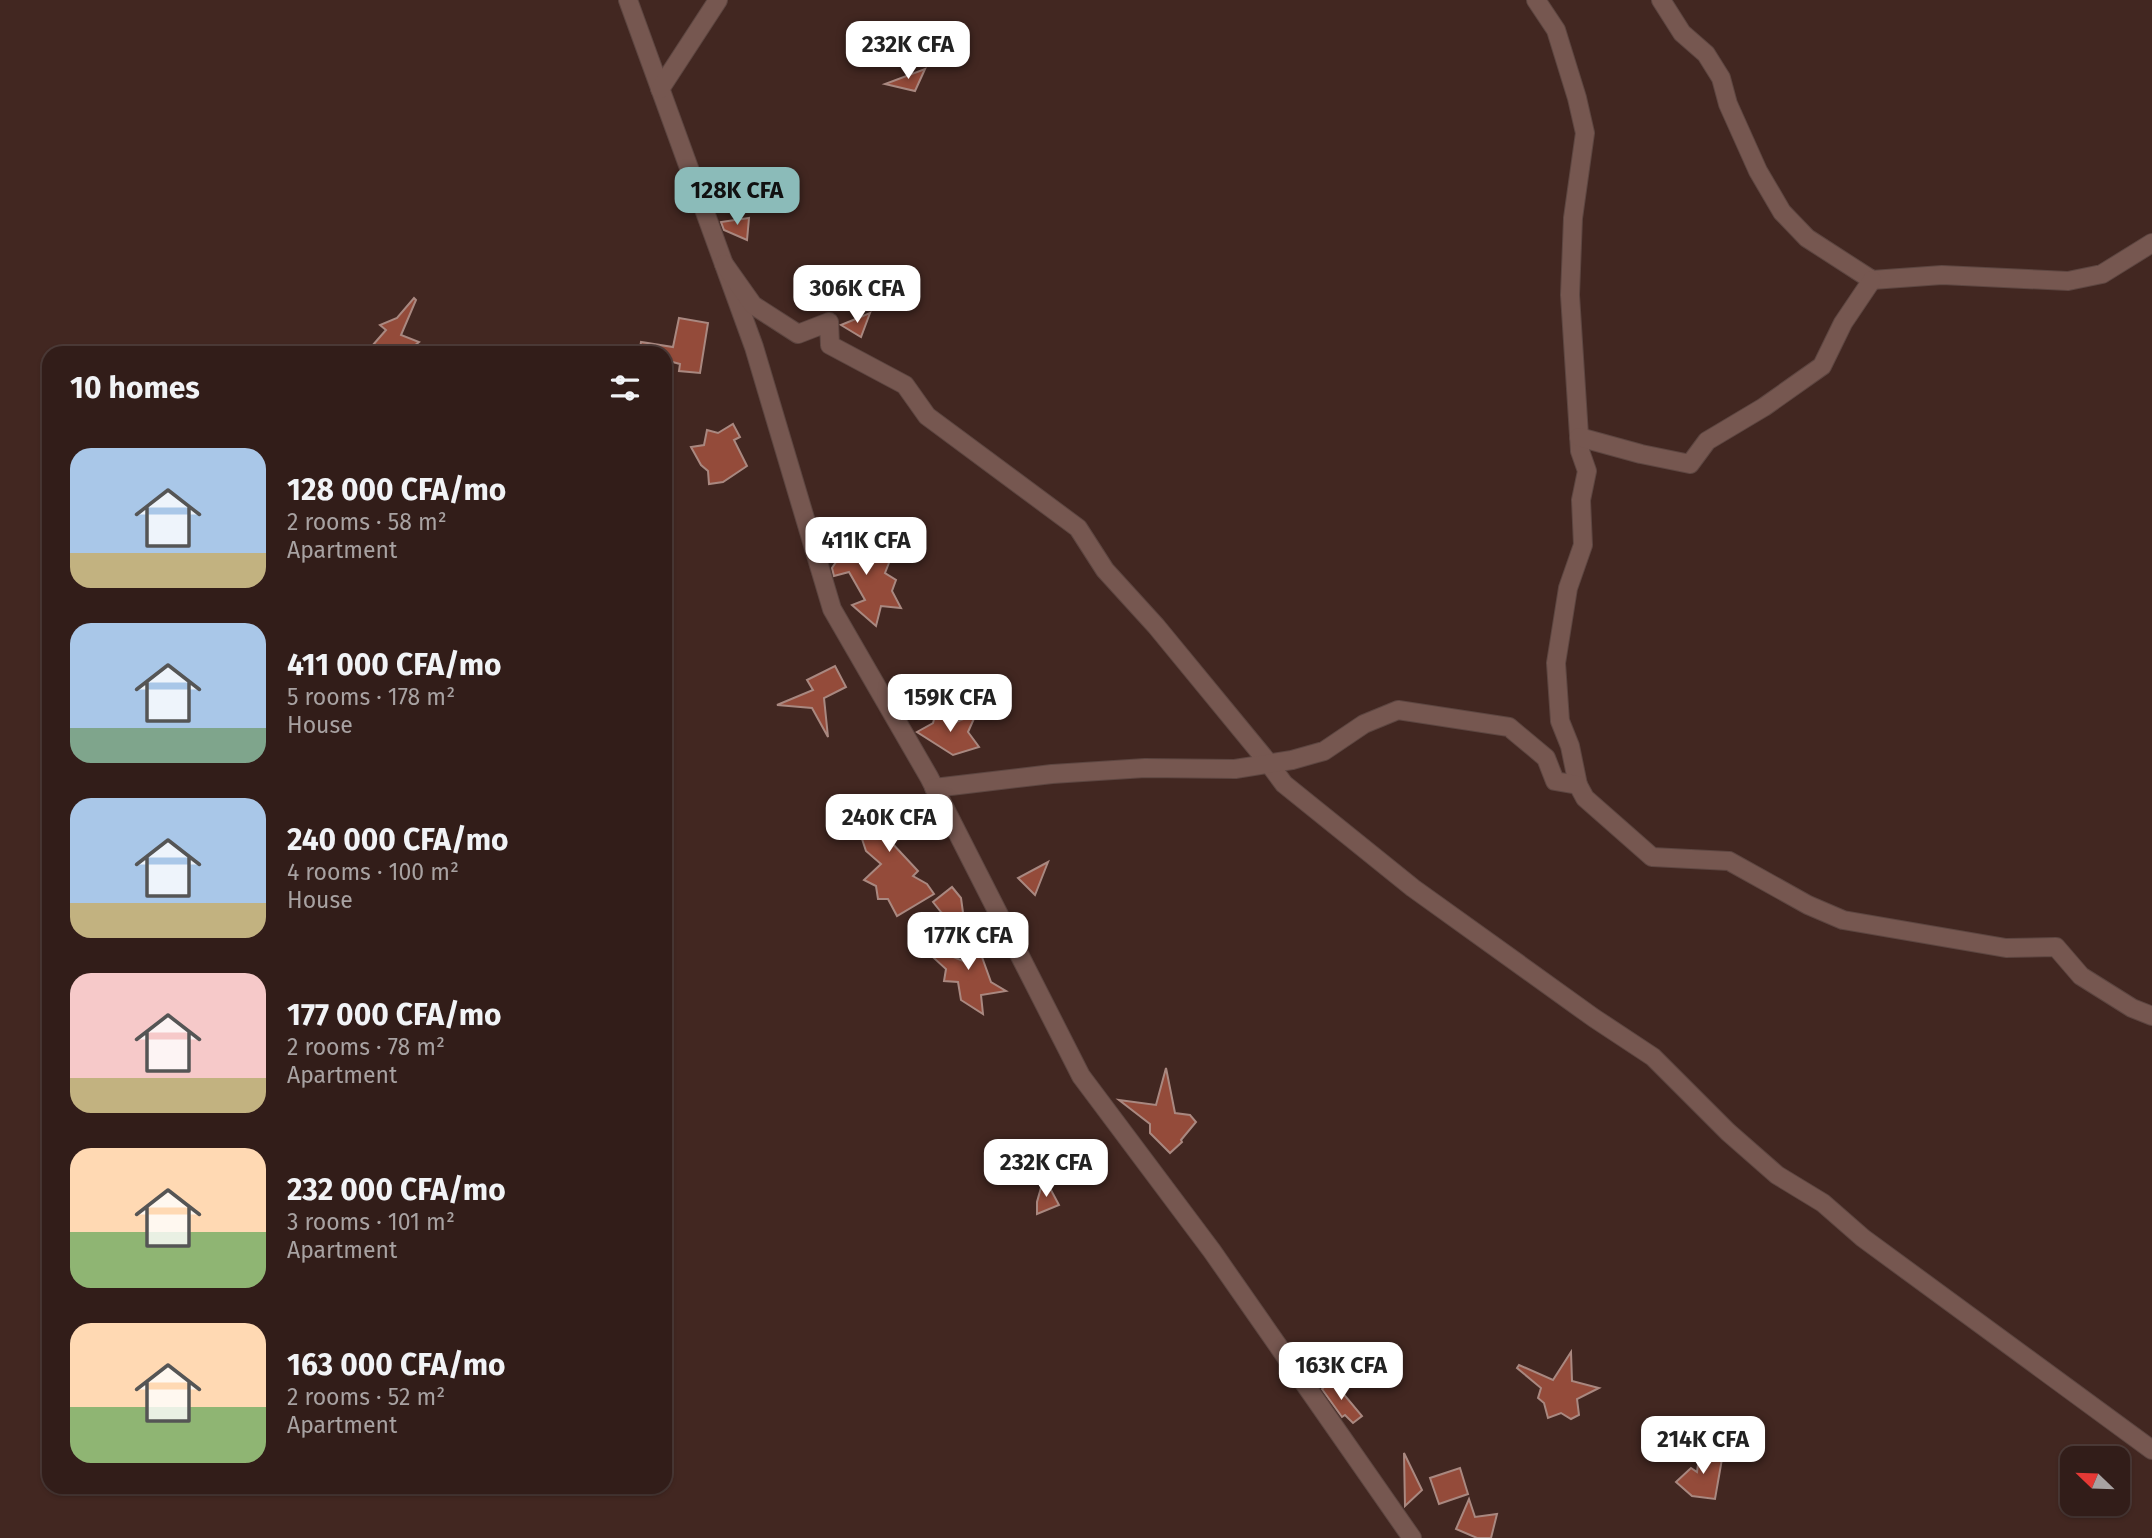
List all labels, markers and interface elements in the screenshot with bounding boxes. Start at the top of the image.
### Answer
pin: 232K CFA [836,22,980,81]
text: 232K CFA [862,30,954,58]
pin: 128K CFA [665,168,809,227]
text: 128K CFA [691,176,783,204]
pin: 306K CFA [785,266,929,325]
text: 306K CFA [809,274,905,302]
icon: filters [606,369,644,407]
text: 10 homes [70,370,200,406]
text: 128 000 CFA/mo [287,472,506,508]
icon: home [126,476,210,560]
text: 2 rooms · 58 m² [287,508,447,536]
pin: 411K CFA [794,518,938,577]
text: 411K CFA [821,526,911,554]
text: Apartment [287,536,397,564]
text: 411 000 CFA/mo [287,647,502,683]
icon: home [126,651,210,735]
pin: 159K CFA [878,674,1022,734]
text: 5 rooms · 178 m² [287,683,455,711]
text: 159K CFA [904,683,996,711]
text: House [287,711,353,739]
pin: 240K CFA [817,794,961,854]
text: 240K CFA [842,803,936,831]
text: 240 000 CFA/mo [287,822,509,858]
icon: home [126,826,210,910]
text: 4 rooms · 100 m² [287,858,459,886]
text: House [287,886,353,914]
pin: 177K CFA [896,912,1040,972]
text: 177K CFA [923,921,1013,949]
text: 177 000 CFA/mo [287,997,502,1033]
icon: home [126,1001,210,1085]
text: 2 rooms · 78 m² [287,1033,445,1061]
text: Apartment [287,1061,397,1089]
pin: 232K CFA [974,1140,1118,1199]
text: 232K CFA [1000,1148,1092,1176]
text: 232 000 CFA/mo [287,1172,506,1208]
icon: home [126,1176,210,1260]
text: 3 rooms · 101 m² [287,1208,455,1236]
text: Apartment [287,1236,397,1264]
pin: 163K CFA [1269,1342,1413,1402]
text: 163 000 CFA/mo [287,1347,506,1383]
icon: home [126,1351,210,1435]
text: 163K CFA [1295,1351,1387,1379]
text: 2 rooms · 52 m² [287,1383,445,1411]
text: Apartment [287,1411,397,1439]
pin: 214K CFA [1631,1416,1775,1476]
text: 214K CFA [1657,1425,1749,1453]
north arrow [2060,1446,2130,1516]
map controls [2060,1446,2130,1516]

